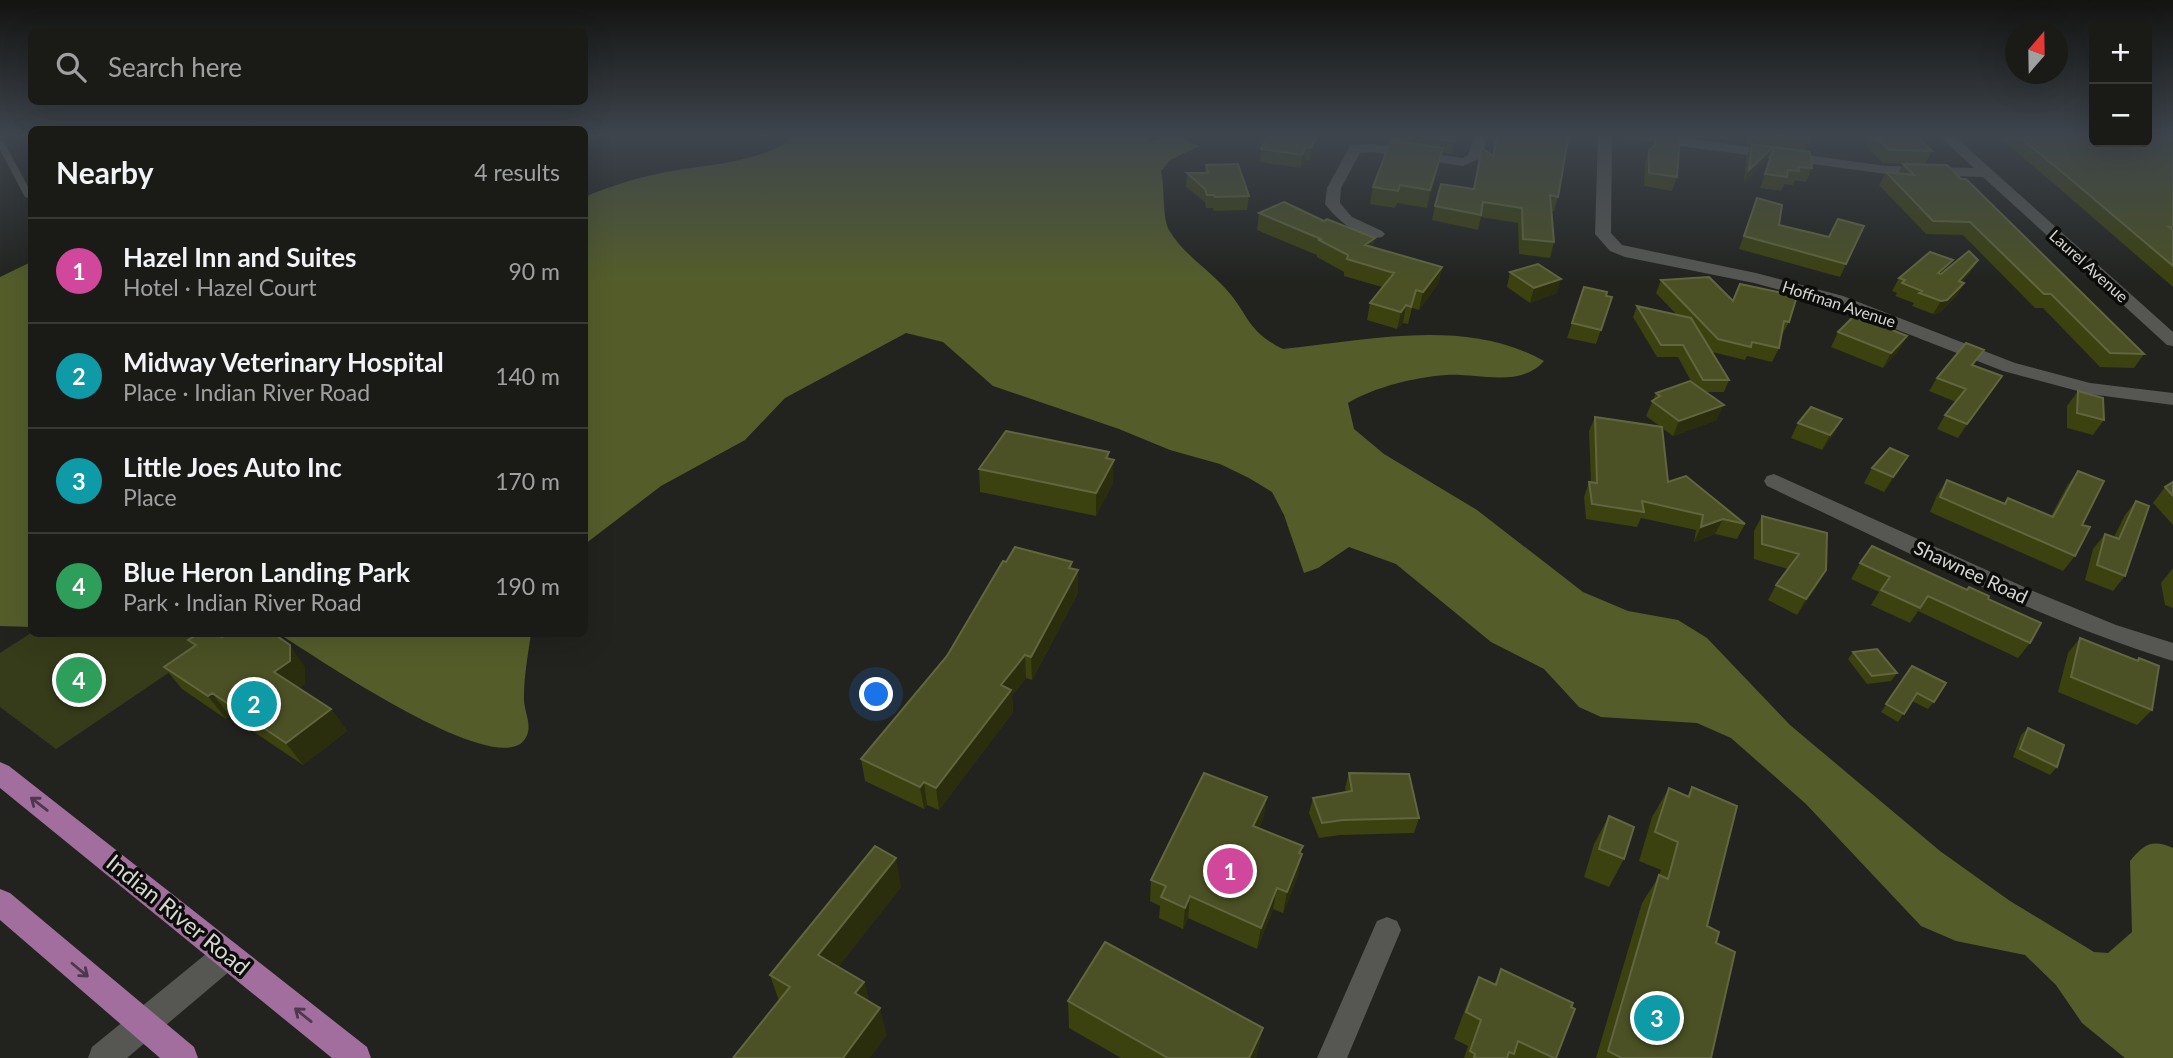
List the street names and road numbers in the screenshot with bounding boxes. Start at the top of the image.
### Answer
street label: Laurel Avenue [2046,225,2133,306]
street label: Hoffman Avenue [1780,276,1898,331]
street label: Shawnee Road [1911,535,2032,608]
street label: Indian River Road [101,848,256,980]

